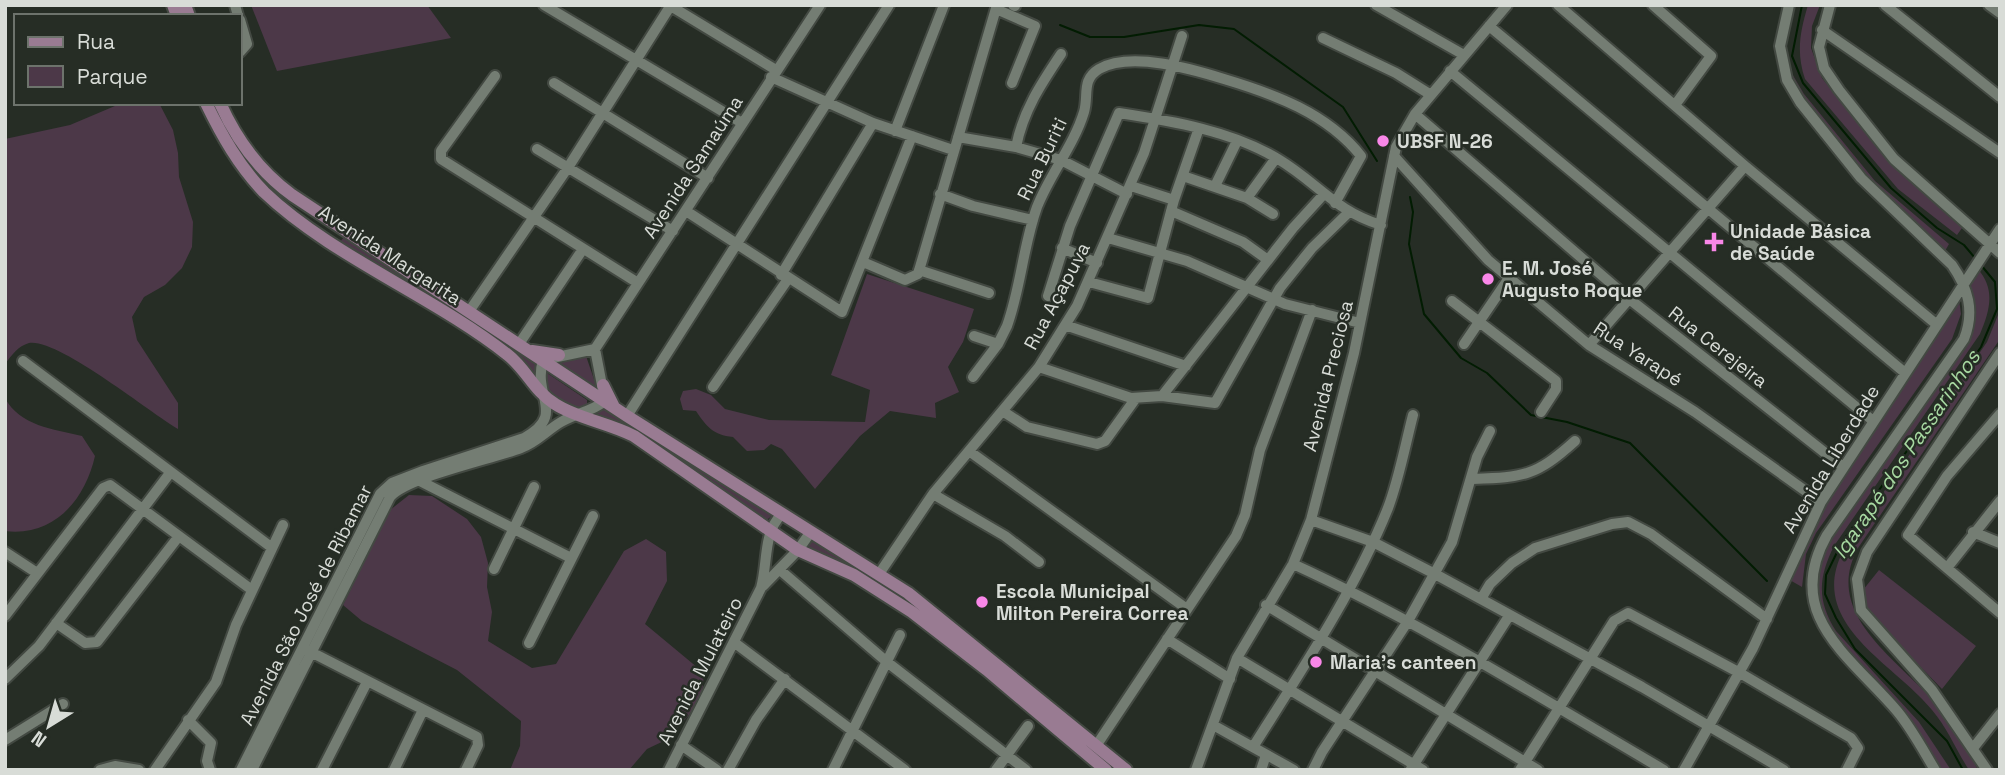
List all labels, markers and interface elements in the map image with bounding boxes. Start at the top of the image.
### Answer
legend [14,14,242,105]
text: Rua [77,28,115,55]
text: Parque [77,63,148,90]
street label: Avenida Samaúma [637,91,749,243]
street label: Rua Buriti [1011,114,1073,204]
place label: UBSF N-26 [1397,129,1493,154]
marker: UBSF N-26 [1375,133,1391,149]
street label: Avenida Margarita [314,199,466,311]
place label: Unidade Básica de Saúde [1730,219,1871,266]
marker: Unidade Básica de Saúde [1704,232,1724,252]
street label: Rua Açapuva [1018,238,1096,354]
place label: E. M. José Augusto Roque [1502,256,1643,303]
marker: E. M. José Augusto Roque [1480,271,1496,287]
street label: Avenida Preciosa [1297,298,1359,454]
street label: Rua Cerejeira [1663,300,1773,394]
street label: Rua Yarapé [1589,316,1687,392]
water label: Igarapé dos Passarinhos [1826,344,1986,564]
street label: Avenida Liberdade [1777,380,1885,538]
street label: Avenida São José de Ribamar [234,480,378,730]
place label: Escola Municipal Milton Pereira Correa [996,579,1188,626]
street label: Avenida Mulateiro [652,593,748,749]
marker: Escola Municipal Milton Pereira Correa [974,594,990,610]
place label: Maria’s canteen [1330,650,1477,675]
marker: Maria’s canteen [1308,654,1324,670]
north arrow [14,691,84,761]
text: N [26,725,52,753]

